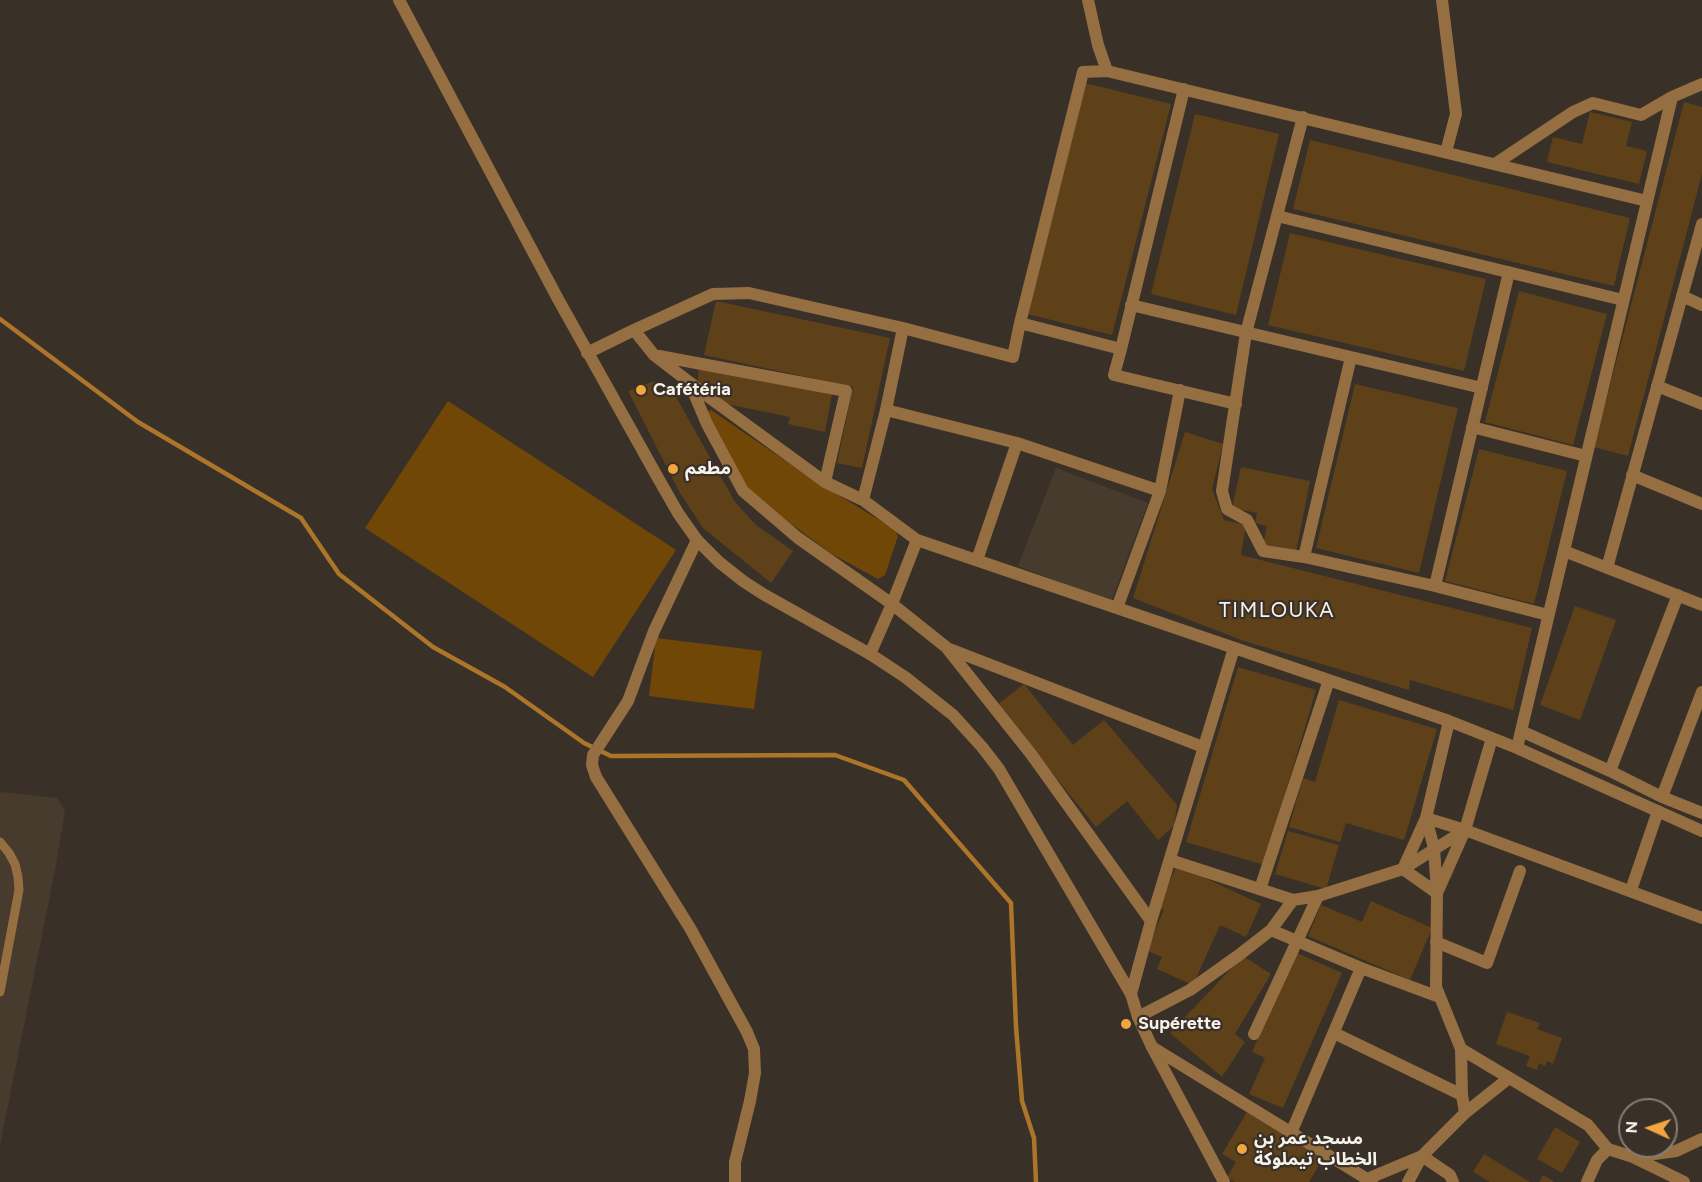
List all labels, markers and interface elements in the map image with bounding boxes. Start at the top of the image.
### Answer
place label: Cafétéria [653,379,731,401]
marker: Cafétéria [634,383,648,397]
place label: مطعم [685,458,731,480]
marker: مطعم [666,462,680,476]
district label: TIMLOUKA [1219,598,1335,624]
place label: Supérette [1138,1013,1221,1035]
marker: Supérette [1119,1017,1133,1031]
north arrow [1618,1098,1678,1158]
text: N [1622,1120,1641,1134]
place label: مسجد عمر بن الخطاب تيملوكة [1254,1128,1377,1170]
marker: مسجد عمر بن الخطاب تيملوكة [1235,1142,1249,1156]

